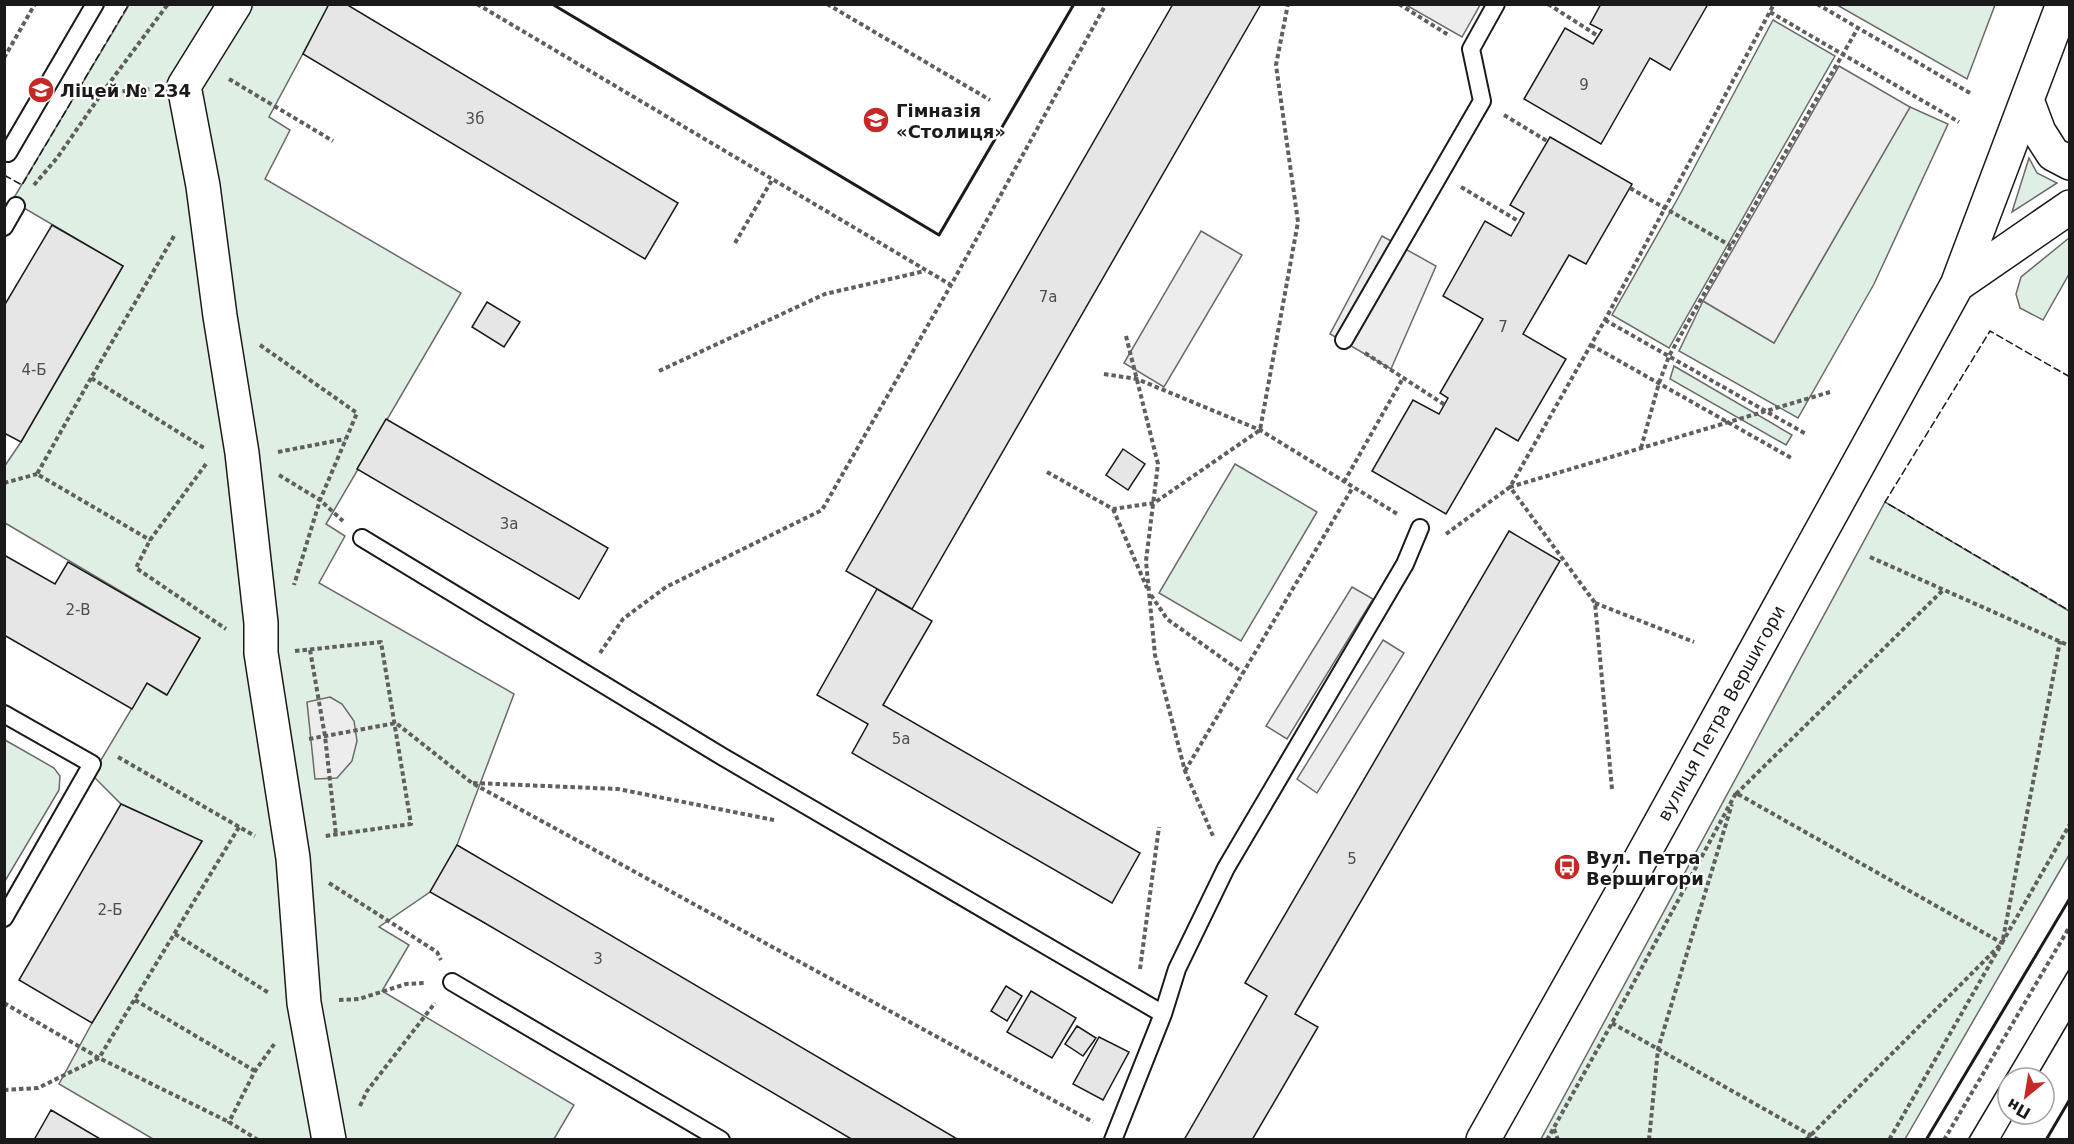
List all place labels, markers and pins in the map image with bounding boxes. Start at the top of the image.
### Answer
school or university icon: Ліцей № 234 [26,75,56,105]
place label: Ліцей № 234 [60,80,191,101]
place label: Гімназія «Столиця» [896,100,1006,142]
school or university icon: Гімназія «Столиця» [861,105,891,135]
place label: Вул. Петра Вершигори [1586,847,1704,889]
bus stop icon: Вул. Петра Вершигори [1552,852,1582,882]

